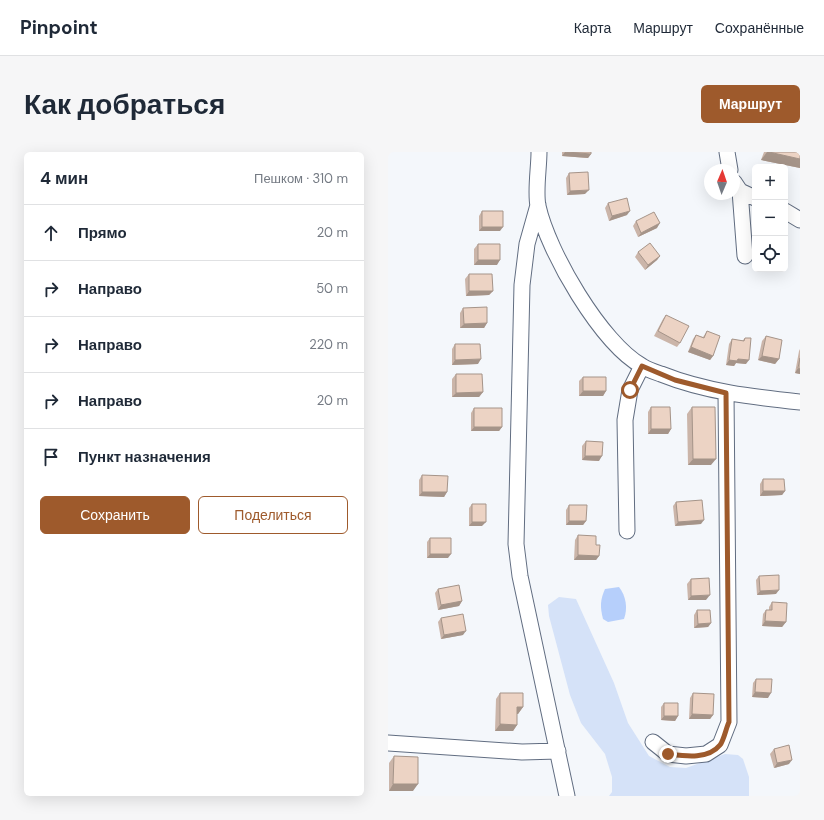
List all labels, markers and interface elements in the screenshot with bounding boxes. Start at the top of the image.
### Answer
text: Pinpoint [20,15,98,40]
text: Карта [574,19,611,37]
text: Маршрут [633,19,693,37]
text: Сохранённые [715,19,804,37]
button: Маршрут [701,85,800,123]
text: Как добраться [24,86,225,123]
north arrow [704,164,740,200]
map controls [752,164,788,272]
button: + [752,164,788,200]
text: 4 мин [40,167,88,189]
text: Пешком · 310 m [254,170,348,187]
button: − [752,200,788,236]
icon: ahead [40,222,62,244]
text: Прямо [78,223,127,243]
text: 20 m [317,224,348,241]
button: locate [752,236,788,272]
icon: right [40,278,62,300]
text: Направо [78,279,142,299]
text: 50 m [316,280,348,297]
icon: right [40,334,62,356]
text: Направо [78,335,142,355]
text: 220 m [309,336,348,353]
route start [621,381,639,399]
icon: right [40,390,62,412]
text: Направо [78,391,142,411]
text: 20 m [317,392,348,409]
icon: arrive [40,446,62,468]
text: Пункт назначения [78,447,211,467]
button: Сохранить [40,496,190,534]
button: Поделиться [198,496,348,534]
route end [659,745,677,763]

